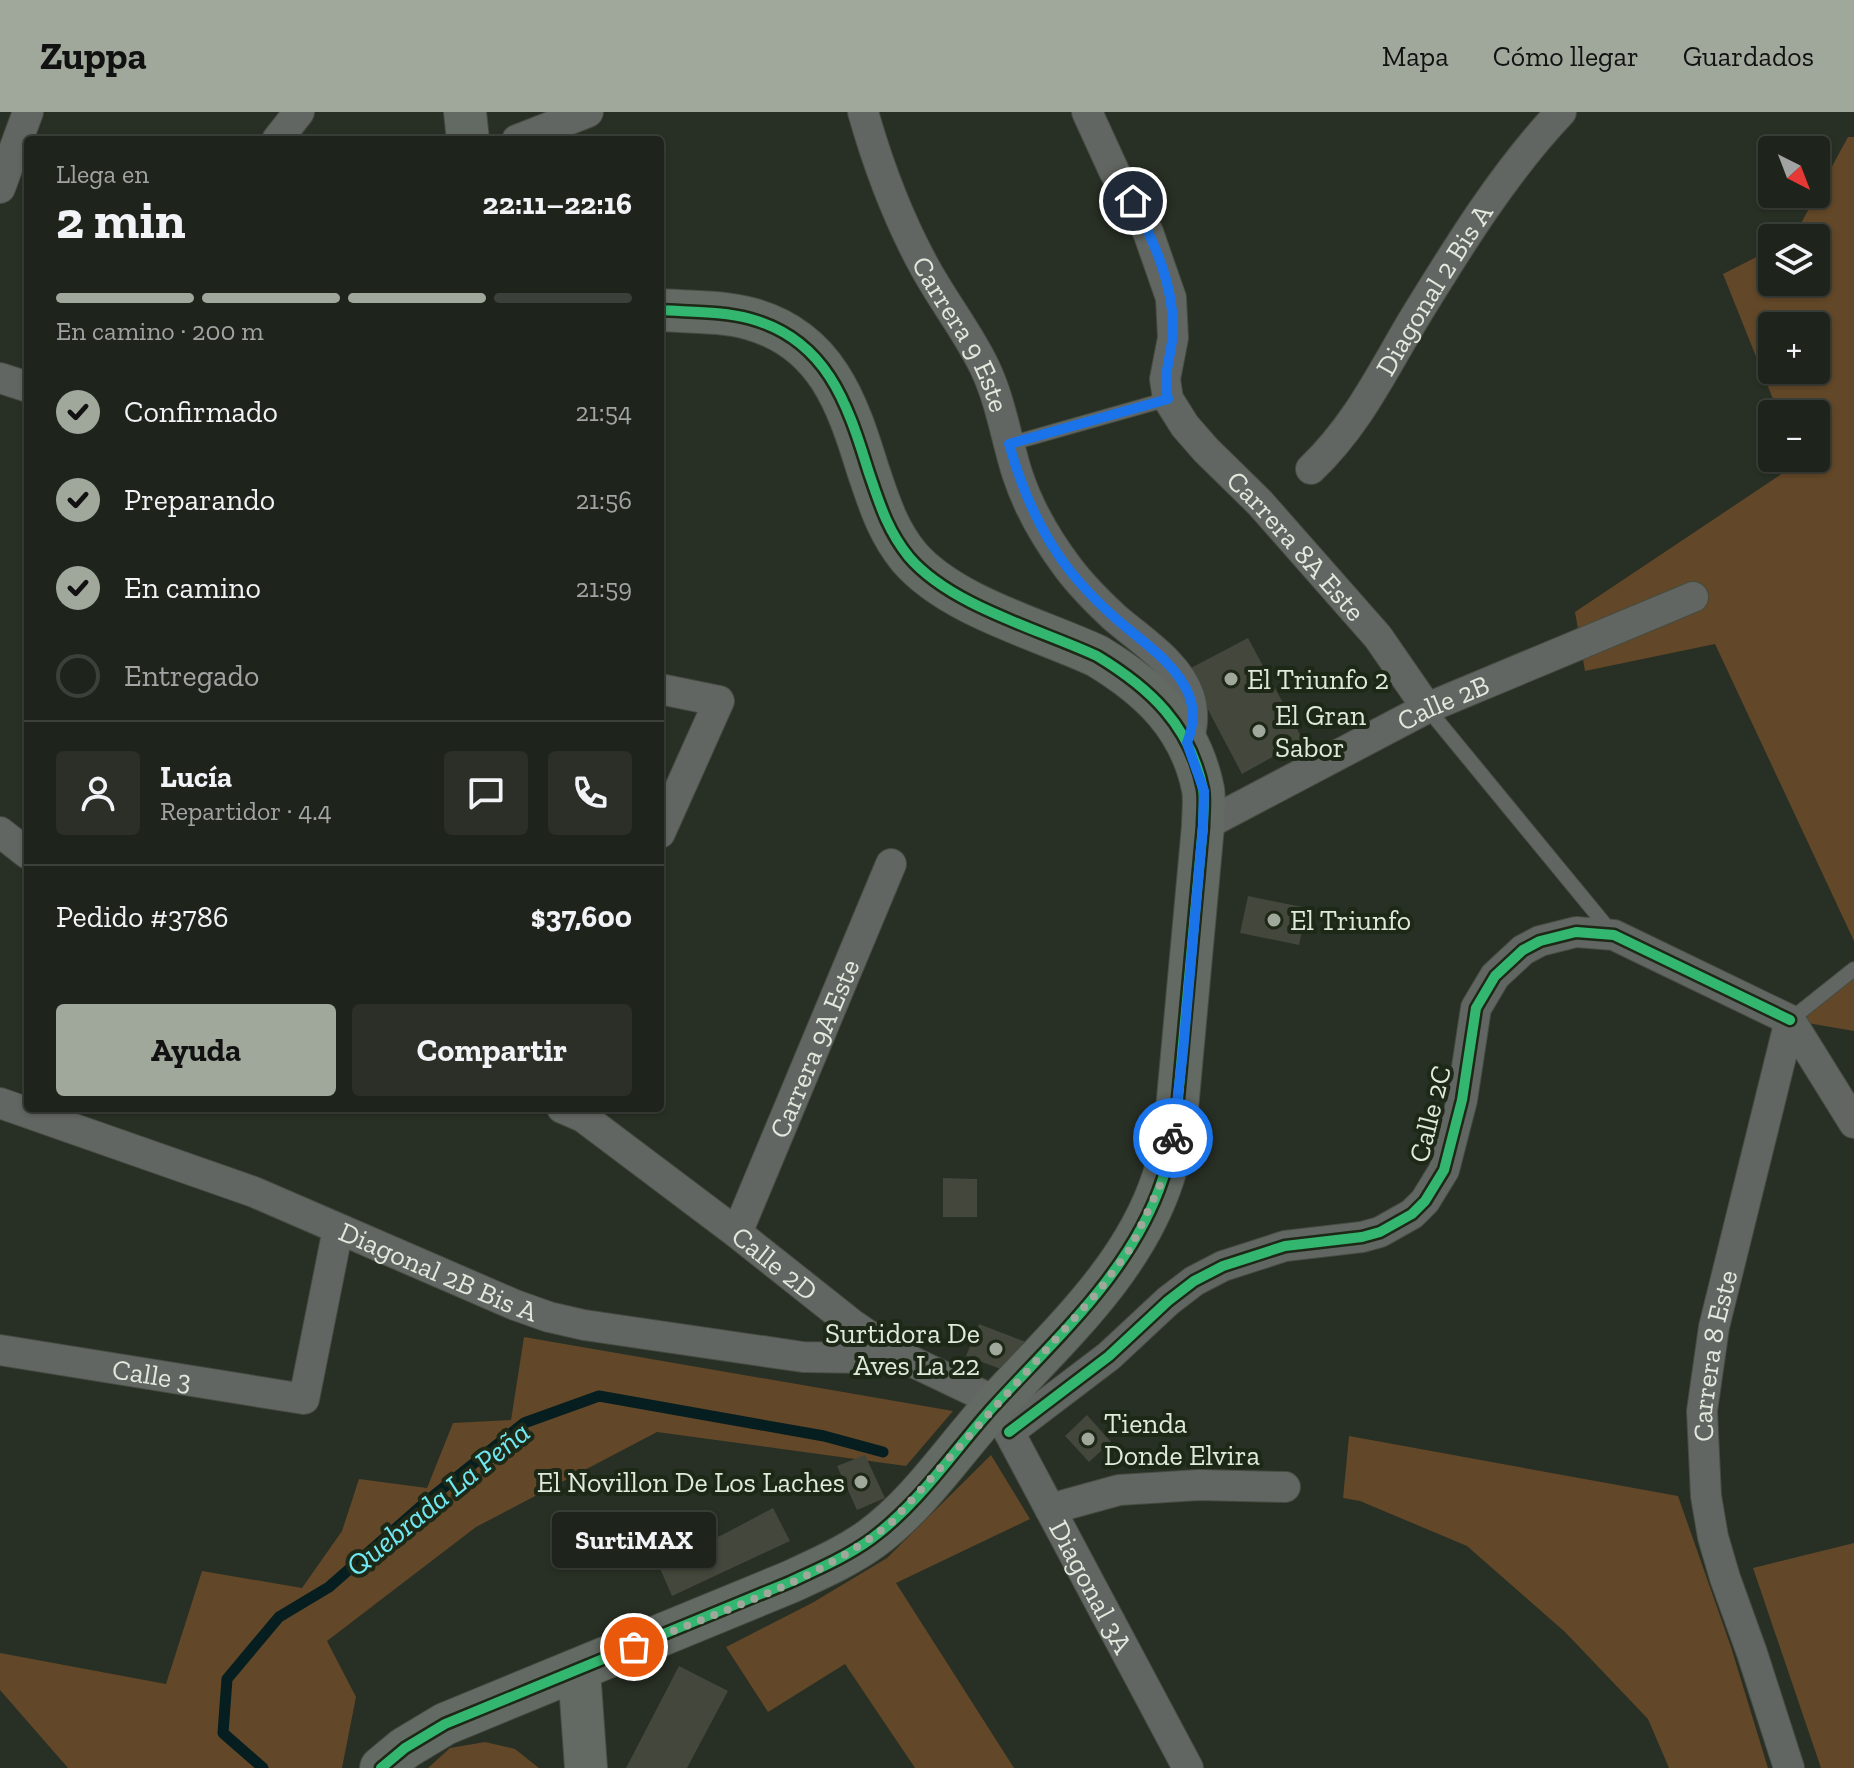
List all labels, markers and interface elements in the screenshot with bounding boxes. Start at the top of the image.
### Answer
text: Zuppa [40,33,147,79]
text: Mapa [1382,40,1449,73]
text: Cómo llegar [1493,40,1639,73]
text: Guardados [1683,40,1814,73]
north arrow [1758,136,1830,208]
map controls [1758,136,1830,472]
text: Llega en [56,158,149,190]
pin [1099,167,1167,235]
icon: home [1111,179,1155,223]
text: 22:11–22:16 [483,186,632,222]
text: 2 min [56,189,186,251]
street label: Diagonal 2 Bis A [1368,197,1500,381]
button: layers [1758,224,1830,296]
street label: Carrera 9 Este [905,250,1016,416]
button: + [1758,312,1830,384]
text: En camino · 200 m [56,315,264,347]
icon: check [56,390,100,434]
text: Confirmado [124,394,278,430]
text: 21:54 [575,396,632,428]
button: − [1758,400,1830,472]
street label: Carrera 8A Este [1220,463,1372,627]
icon: check [56,478,100,522]
text: Preparando [124,482,275,518]
text: 21:56 [576,484,632,516]
icon: check [56,566,100,610]
text: En camino [124,570,261,606]
text: 21:59 [576,572,632,604]
text: Entregado [124,658,259,694]
place label: El Triunfo 2 [1247,663,1389,696]
street label: Calle 2B [1391,668,1494,737]
marker: El Triunfo 2 [1222,670,1240,688]
place label: El Gran Sabor [1275,699,1366,764]
marker: El Gran Sabor [1250,722,1268,740]
button: person [56,751,140,835]
button: chat [444,751,528,835]
button: phone [548,751,632,835]
text: Lucía [160,759,232,795]
text: Repartidor · 4.4 [160,795,332,827]
text: Pedido #3786 [56,899,229,935]
text: $37,600 [531,899,632,935]
place label: El Triunfo [1290,904,1411,937]
marker: El Triunfo [1265,911,1283,929]
street label: Carrera 9A Este [762,954,866,1143]
button: Ayuda [56,1004,336,1096]
button: Compartir [352,1004,632,1096]
street label: Calle 2C [1402,1062,1458,1166]
courier [1133,1098,1213,1178]
icon: bike [1151,1116,1195,1160]
street label: Diagonal 2B Bis A [334,1214,543,1328]
street label: Calle 2D [725,1219,824,1307]
street label: Carrera 8 Este [1685,1267,1744,1443]
place label: Surtidora De Aves La 22 [825,1317,980,1382]
marker: Surtidora De Aves La 22 [987,1340,1005,1358]
street label: Calle 3 [110,1352,194,1397]
place label: Tienda Donde Elvira [1104,1407,1260,1472]
water label: Quebrada La Peña [339,1414,537,1584]
marker: Tienda Donde Elvira [1079,1430,1097,1448]
place label: El Novillon De Los Laches [537,1466,845,1499]
marker: El Novillon De Los Laches [852,1473,870,1491]
callout: SurtiMAX [552,1511,716,1567]
street label: Diagonal 3A [1042,1514,1141,1660]
text: SurtiMAX [575,1524,693,1556]
pin [600,1613,668,1681]
icon: bag [612,1625,656,1669]

